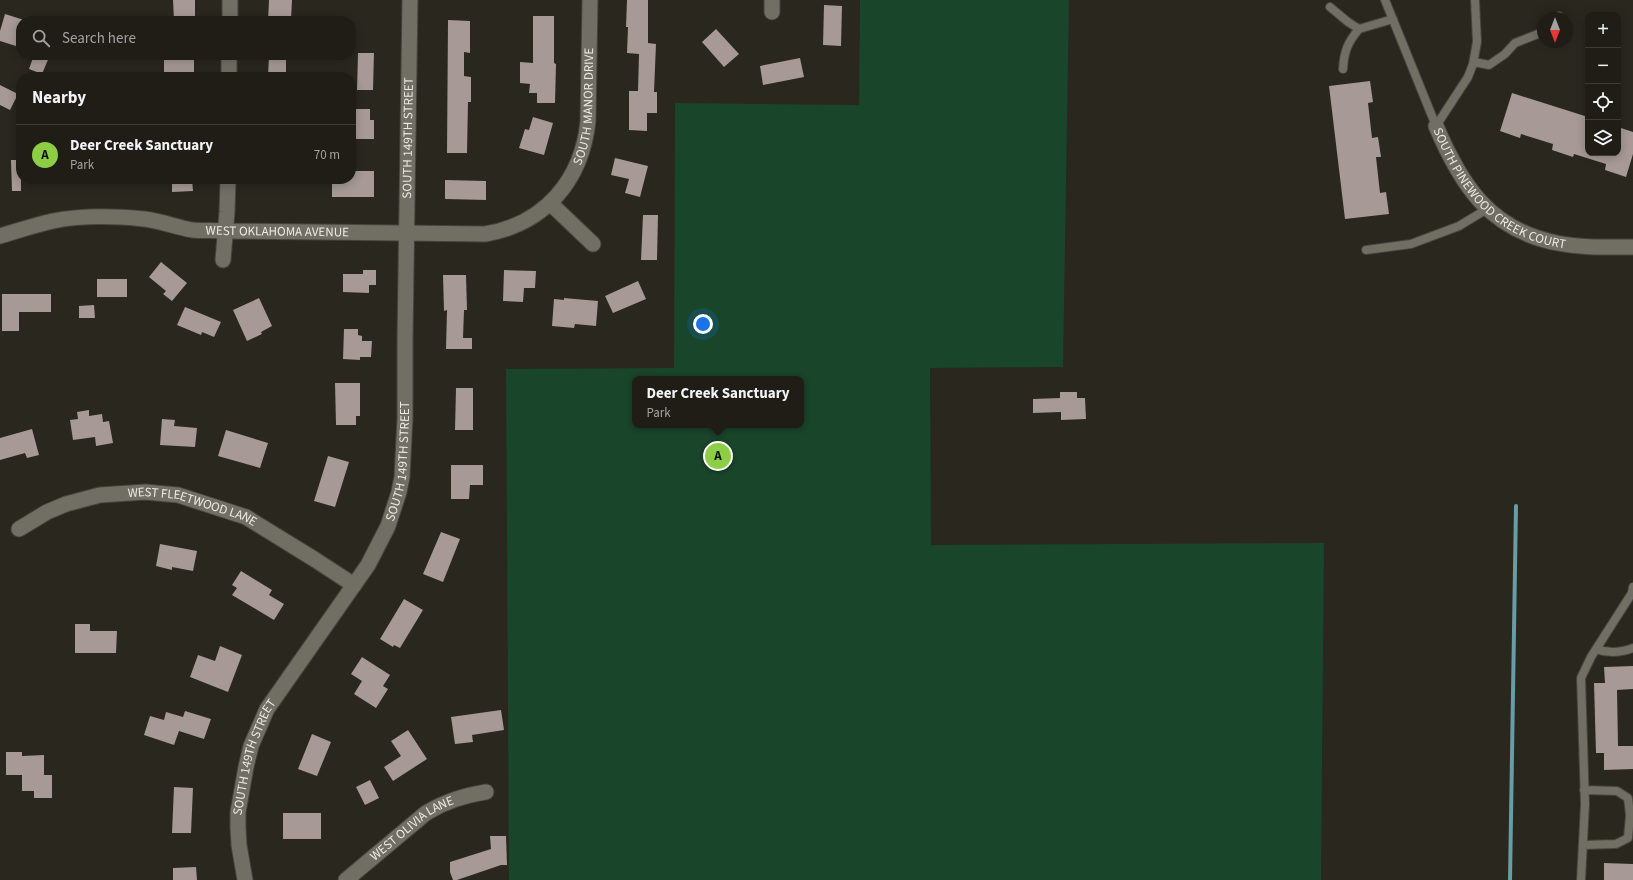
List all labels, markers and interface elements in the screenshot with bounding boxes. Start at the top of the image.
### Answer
north arrow [1537,12,1573,48]
map controls [1585,12,1621,156]
button: + [1585,12,1621,48]
search box [16,16,356,60]
icon: search [30,27,52,49]
text: Search here [62,28,136,49]
street label: SOUTH MANOR DRIVE [569,48,598,168]
button: − [1585,48,1621,84]
street label: SOUTH 149TH STREET [398,77,418,199]
button: locate [1585,84,1621,120]
text: Nearby [32,86,86,110]
button: layers [1585,120,1621,156]
street label: SOUTH PINEWOOD CREEK COURT [1429,125,1567,253]
text: Deer Creek Sanctuary [70,135,213,156]
text: A [41,146,49,164]
text: 70 m [314,146,340,164]
text: Park [70,156,94,174]
street label: WEST OKLAHOMA AVENUE [206,221,349,241]
your location [693,314,713,334]
popup [632,376,804,428]
text: Deer Creek Sanctuary [646,383,790,404]
street label: SOUTH 149TH STREET [381,401,414,524]
text: Park [646,404,671,422]
pin: A [705,441,731,471]
street label: WEST FLEETWOOD LANE [127,483,261,531]
street label: SOUTH 149TH STREET [229,695,280,817]
street label: WEST OLIVIA LANE [366,792,456,865]

